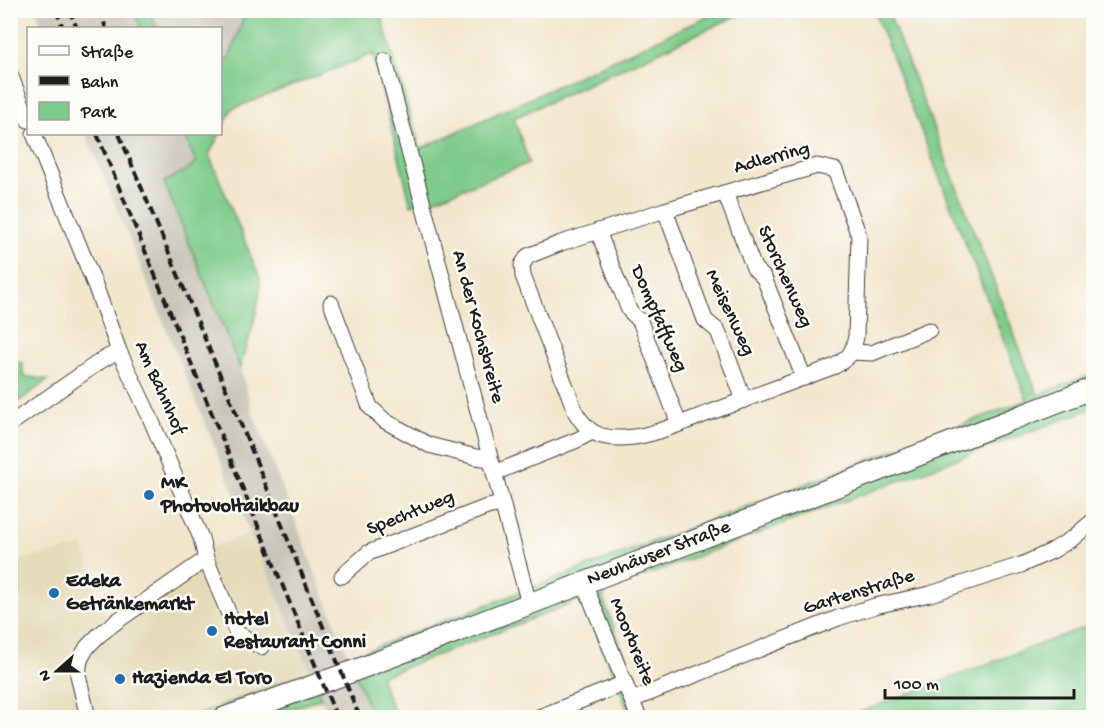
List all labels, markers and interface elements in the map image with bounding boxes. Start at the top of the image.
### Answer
legend [27,27,222,135]
text: Straße [81,43,134,64]
text: Bahn [80,73,119,94]
text: Park [80,103,117,124]
street label: Adlerring [732,138,812,180]
street label: Storchenweg [751,222,817,332]
street label: An der Kochsbreite [446,248,509,406]
street label: Dompfaffweg [623,260,692,376]
street label: Meisenweg [699,266,759,360]
street label: Am Bahnhof [128,338,191,440]
place label: MK Photovoltaikbau [160,473,299,519]
street label: Spechtweg [364,486,458,542]
marker: MK Photovoltaikbau [142,488,156,502]
street label: Neuhäuser Straße [584,516,735,592]
street label: Gartenstraße [801,565,918,621]
place label: Edeka Getränkemarkt [66,571,195,617]
marker: Edeka Getränkemarkt [47,586,61,600]
street label: Moorbreite [603,595,659,690]
place label: Hotel Restaurant Conni [223,609,366,655]
marker: Hotel Restaurant Conni [205,624,219,638]
north arrow [27,641,87,701]
scale bar [885,662,1074,700]
text: N [35,666,57,683]
place label: Hazienda El Toro [132,668,273,691]
marker: Hazienda El Toro [113,672,127,686]
text: 100 m [893,675,939,696]

